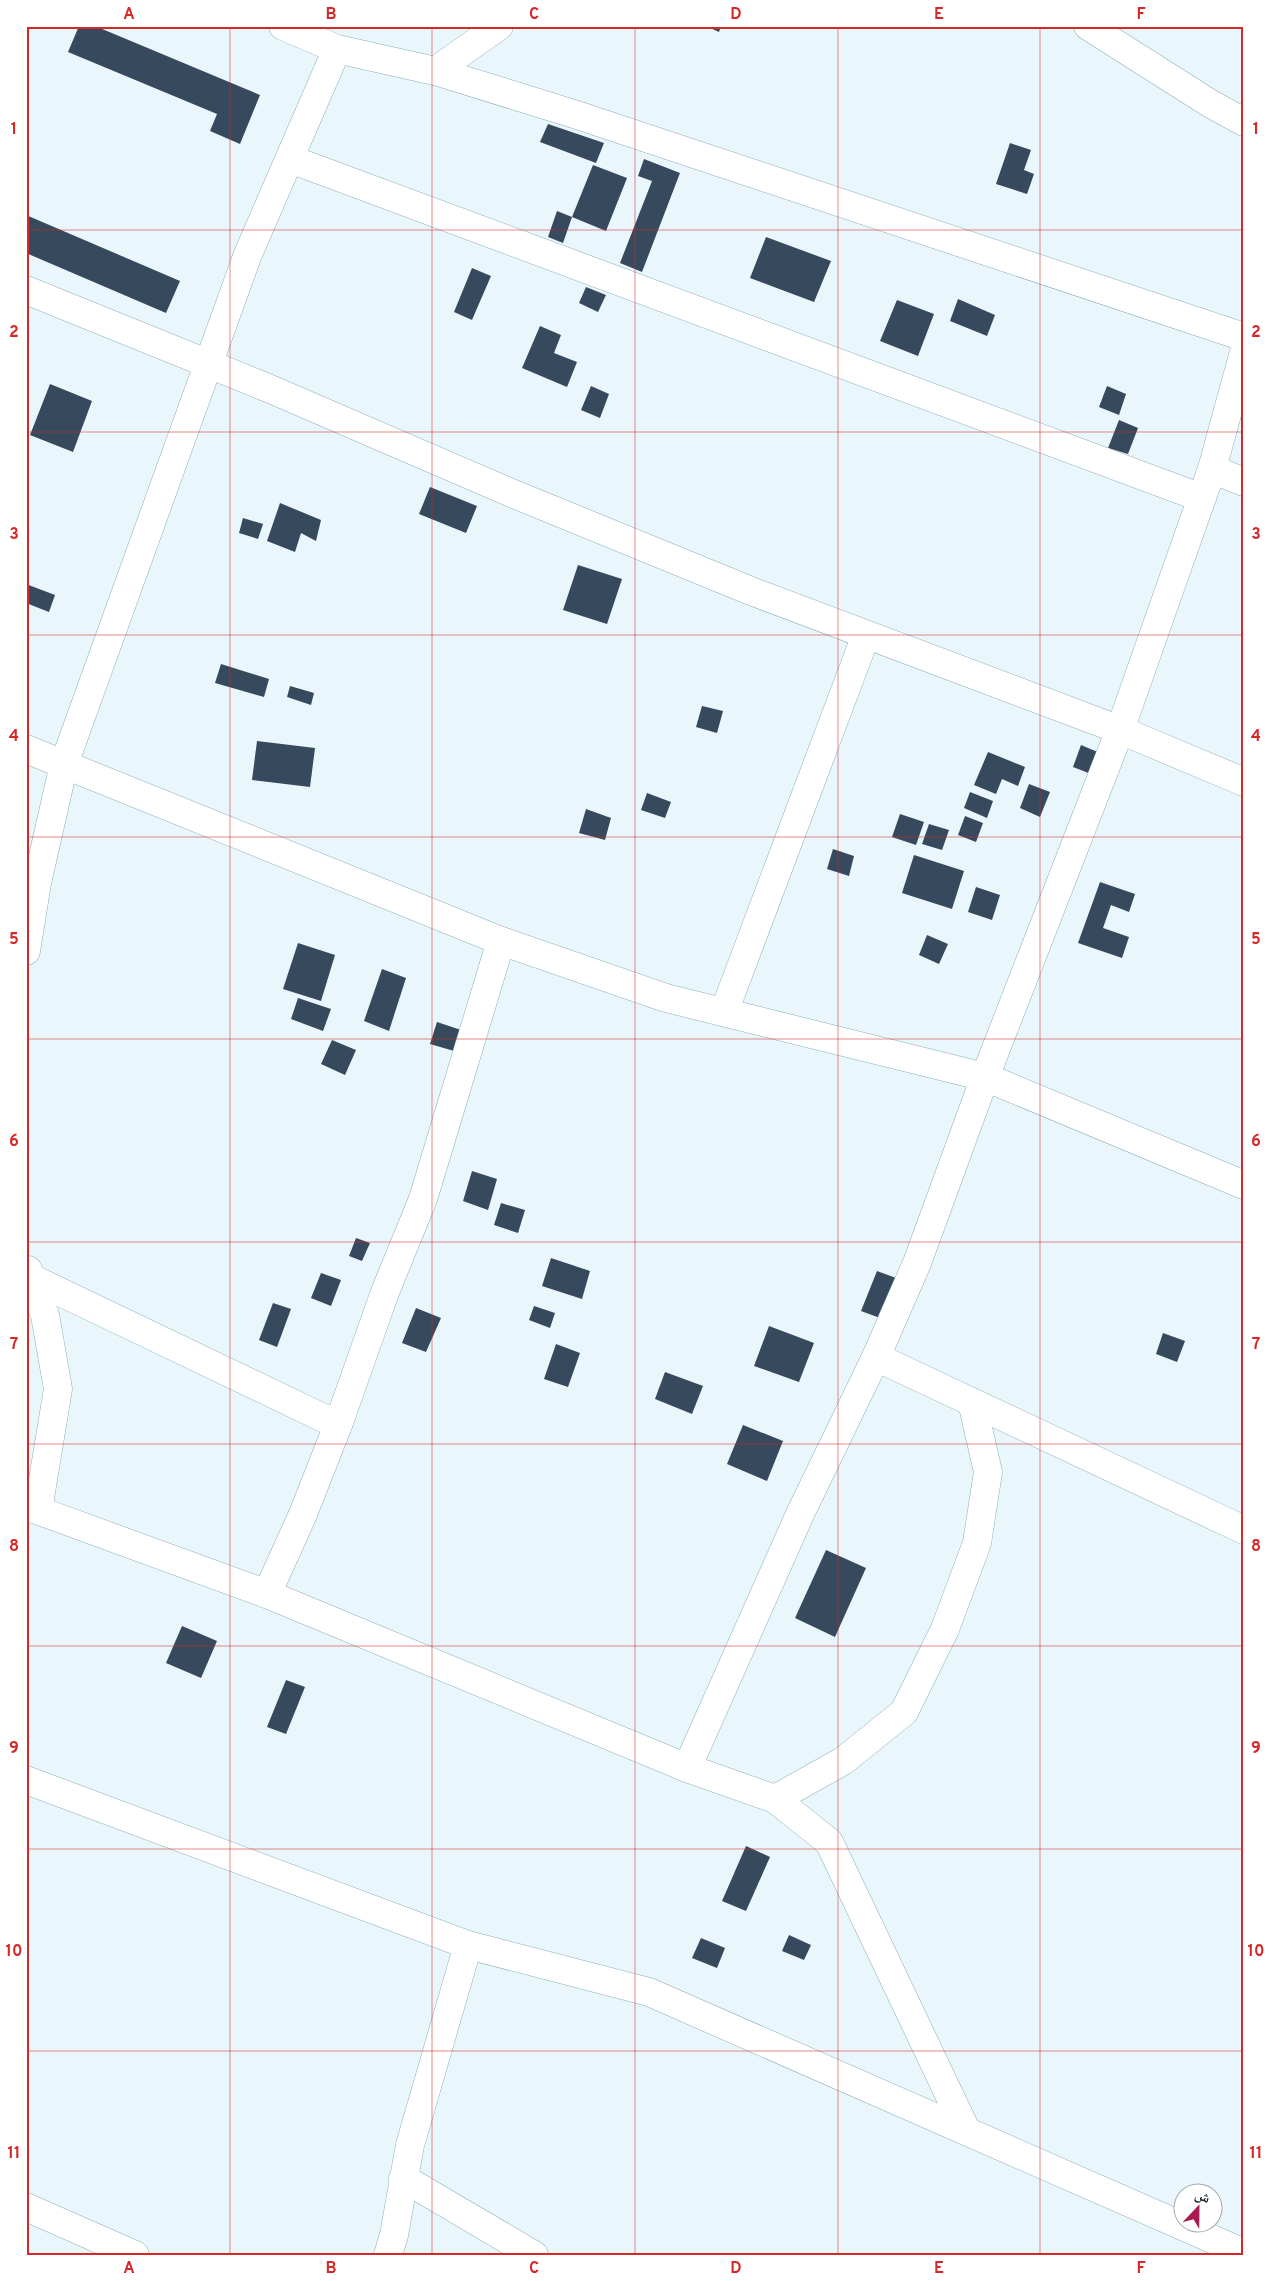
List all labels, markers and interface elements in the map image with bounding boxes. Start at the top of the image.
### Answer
text: A [123,5,135,25]
text: B [325,5,337,25]
text: C [529,5,539,25]
text: D [730,5,742,25]
text: E [934,5,944,25]
text: F [1136,5,1146,25]
text: 1 [11,120,17,140]
text: 1 [1253,120,1259,140]
text: 2 [9,323,19,343]
text: 2 [1251,323,1261,343]
text: 3 [9,525,19,545]
text: 3 [1251,525,1261,545]
text: 4 [9,727,19,747]
text: 4 [1251,727,1261,747]
text: 5 [9,930,19,950]
text: 5 [1251,930,1261,950]
text: 6 [9,1132,19,1152]
text: 6 [1251,1132,1261,1152]
text: 7 [10,1335,18,1355]
text: 7 [1252,1335,1260,1355]
text: 8 [9,1537,19,1557]
text: 8 [1251,1537,1261,1557]
text: 9 [9,1739,19,1759]
text: 9 [1251,1739,1261,1759]
text: 10 [6,1942,22,1962]
text: 10 [1248,1942,1264,1962]
text: 11 [8,2144,20,2164]
text: 11 [1250,2144,1262,2164]
north arrow [1172,2184,1222,2234]
text: ش [1192,2187,1213,2208]
text: A [123,2259,135,2279]
text: B [325,2259,337,2279]
text: C [529,2259,539,2279]
text: D [730,2259,742,2279]
text: E [934,2259,944,2279]
text: F [1136,2259,1146,2279]

